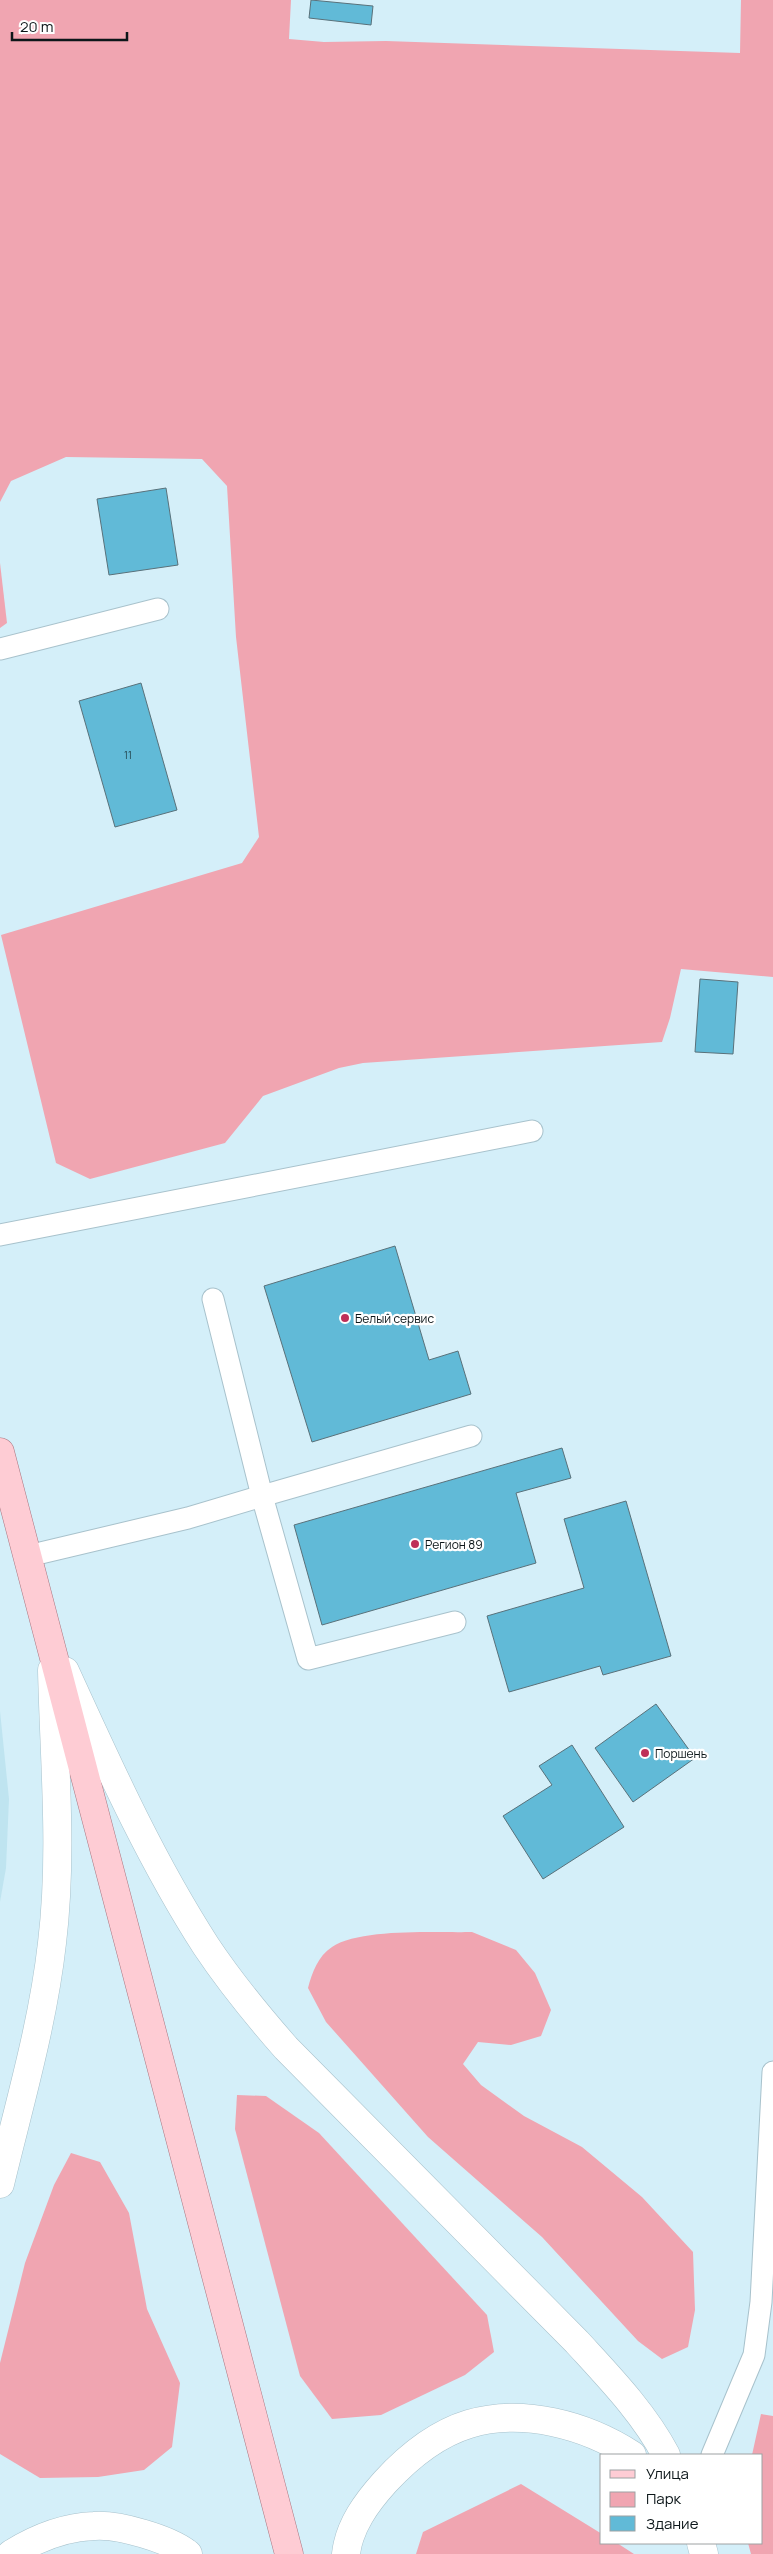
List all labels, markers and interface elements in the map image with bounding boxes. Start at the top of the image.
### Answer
scale bar [12,10,128,42]
text: 20 m [20,16,53,37]
house number: 11 [124,748,132,762]
place label: Белый сервис [355,1310,434,1327]
marker: Белый сервис [339,1312,351,1324]
place label: Регион 89 [425,1536,483,1553]
marker: Регион 89 [409,1538,421,1550]
place label: Поршень [655,1745,707,1762]
marker: Поршень [639,1747,651,1759]
legend [600,2454,763,2544]
text: Улица [646,2463,689,2484]
text: Парк [646,2488,682,2509]
text: Здание [646,2513,699,2534]

